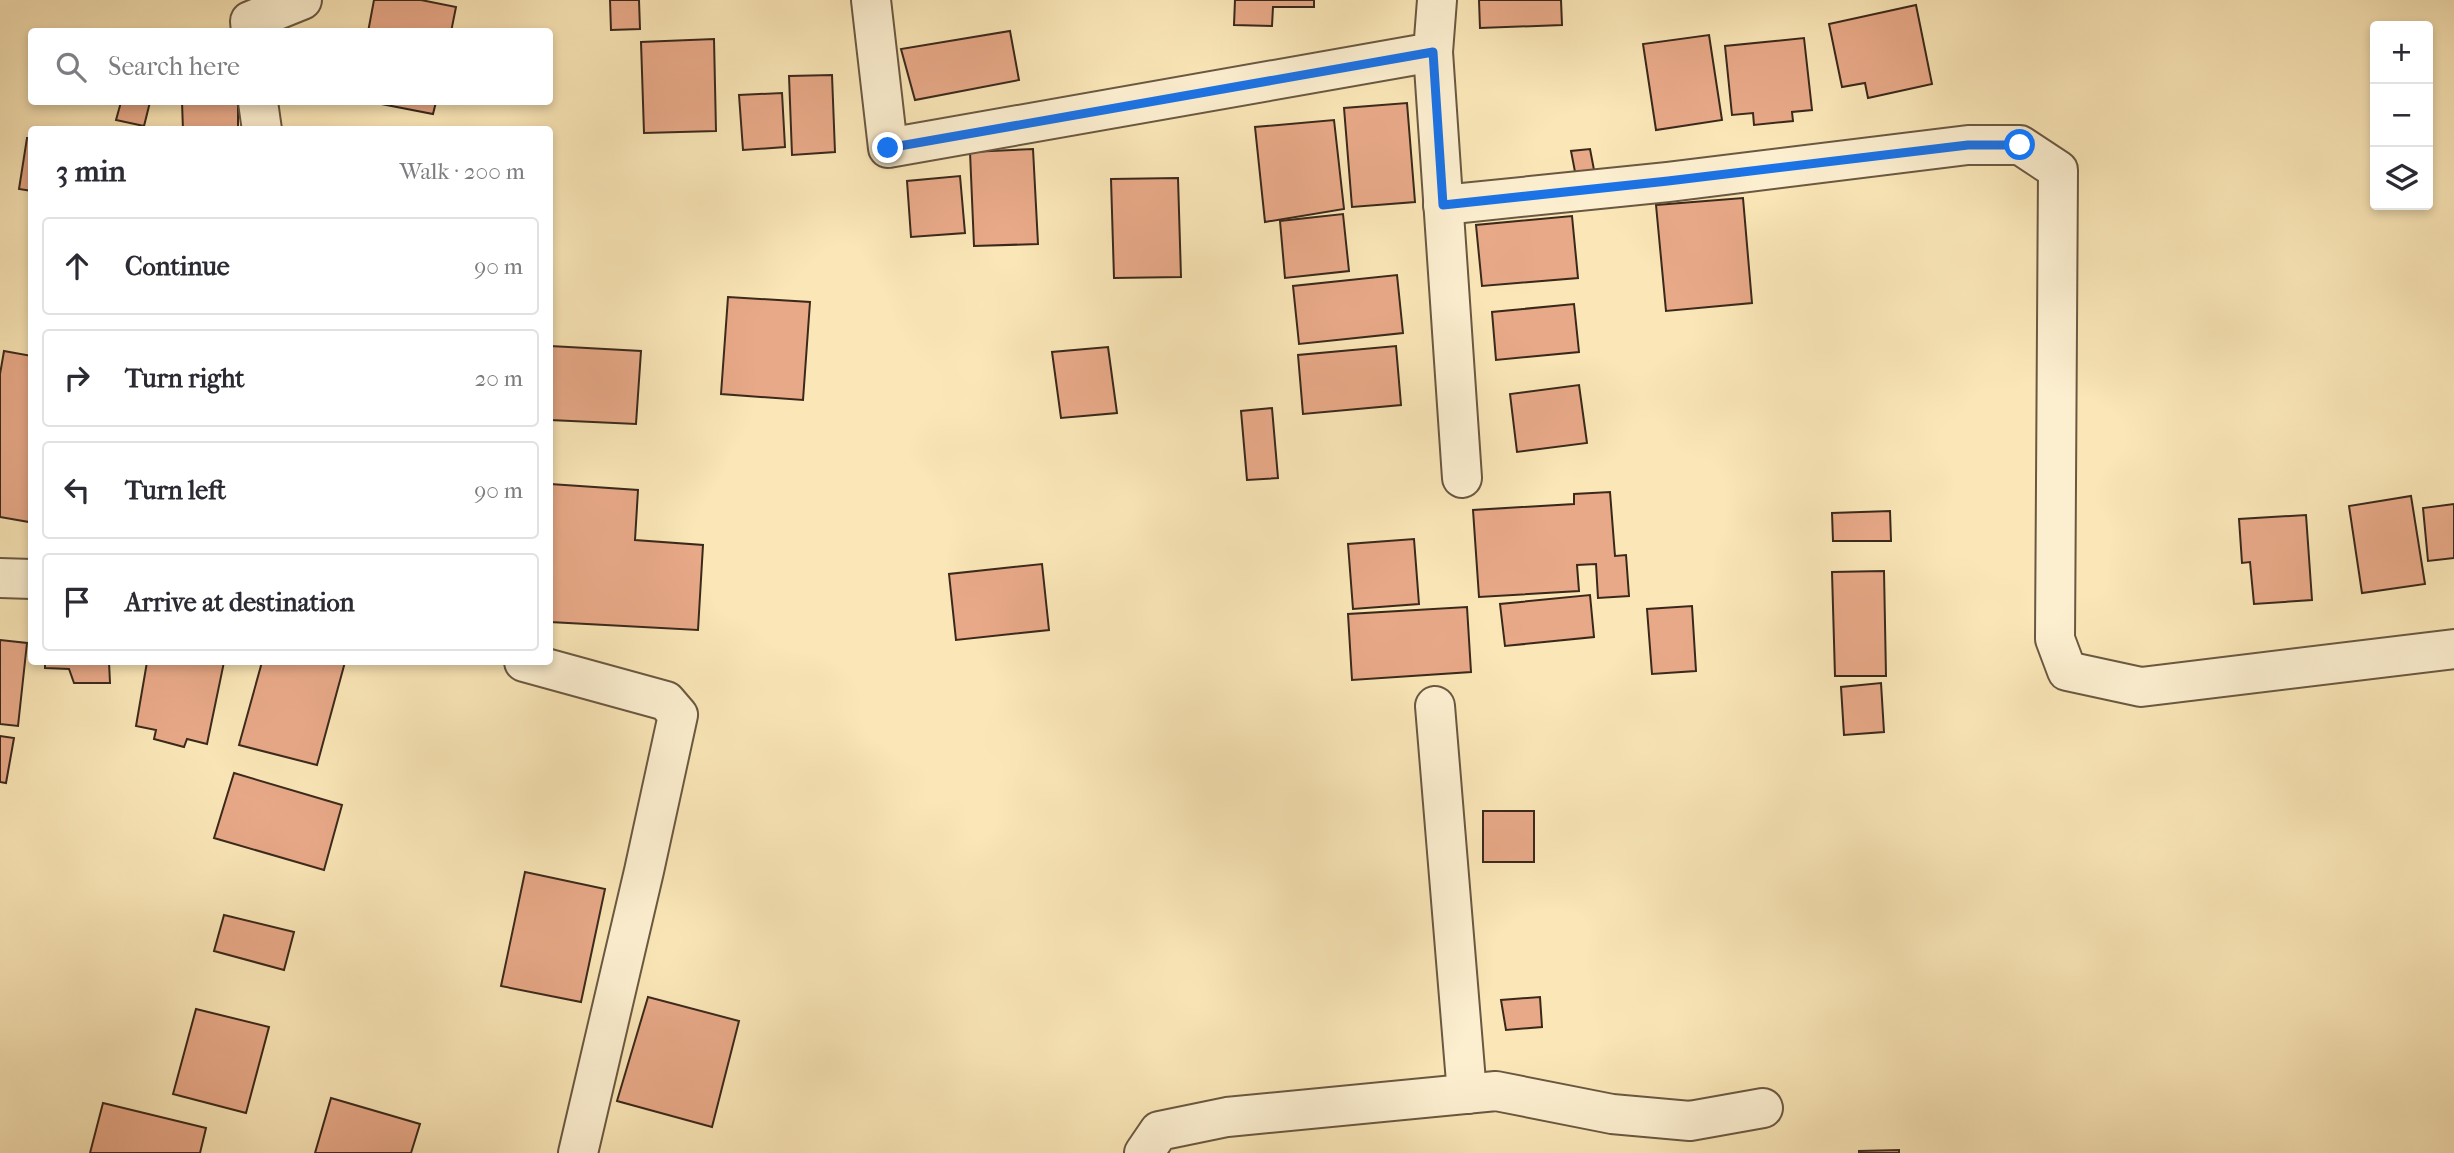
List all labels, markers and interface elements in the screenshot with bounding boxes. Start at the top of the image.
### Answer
map controls [2370,21,2433,210]
button: + [2370,21,2433,84]
search box [28,28,553,105]
icon: search [52,48,90,86]
text: Search here [108,51,240,82]
button: − [2370,84,2433,147]
route start [2004,129,2035,160]
route end [872,132,903,163]
button: layers [2370,147,2433,210]
text: 3 min [56,154,126,189]
text: Walk · 200 m [399,158,525,185]
icon: ahead [58,247,96,285]
text: Continue [125,251,230,282]
text: 90 m [474,253,523,280]
icon: right [58,359,96,397]
text: Turn right [125,363,245,394]
text: 20 m [474,365,523,392]
icon: left [58,471,96,509]
text: Turn left [125,475,226,506]
text: 90 m [474,477,523,504]
icon: arrive [58,583,96,621]
text: Arrive at destination [125,587,355,618]

